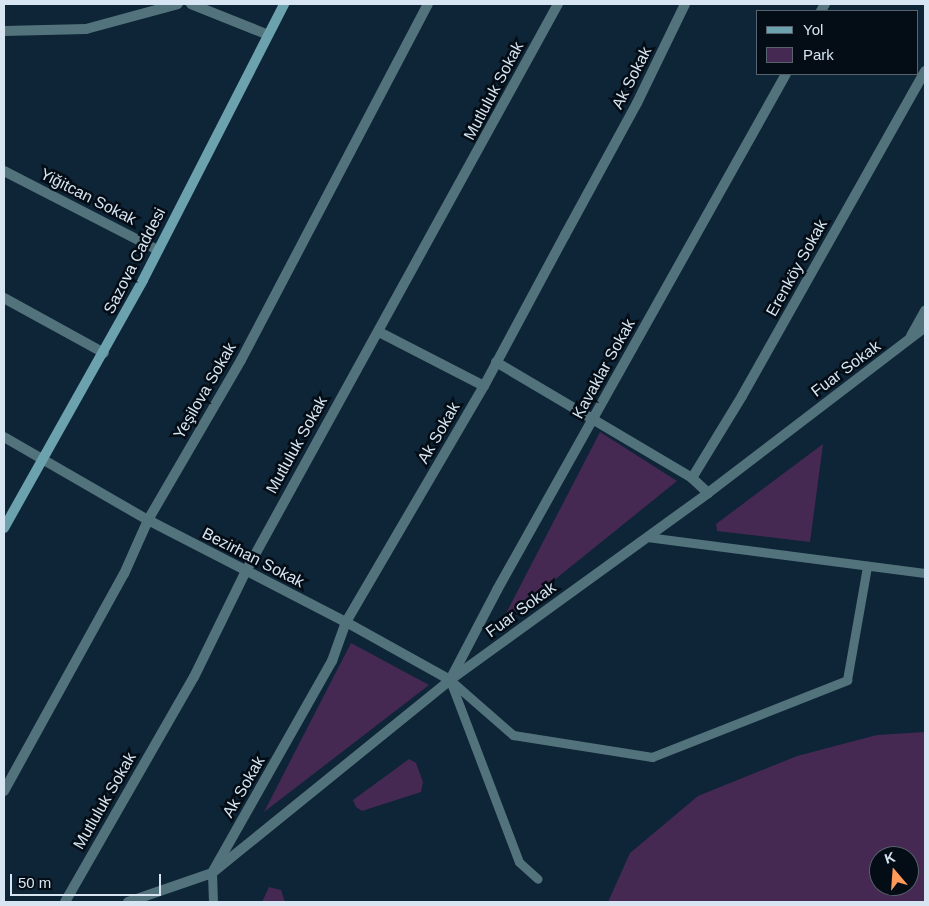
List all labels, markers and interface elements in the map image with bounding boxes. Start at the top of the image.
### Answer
legend [756,10,919,75]
text: Yol [803,21,823,38]
street label: Mutluluk Sokak [460,39,528,143]
street label: Ak Sokak [608,44,656,112]
text: Park [803,46,834,63]
street label: Yiğitcan Sokak [37,165,139,229]
street label: Sazova Caddesi [100,205,170,317]
street label: Erenköy Sokak [763,216,831,320]
street label: Kavaklar Sokak [569,316,639,422]
street label: Fuar Sokak [808,337,884,401]
street label: Yeşilova Sokak [170,339,240,443]
street label: Mutluluk Sokak [262,393,332,497]
street label: Ak Sokak [414,399,464,467]
street label: Bezirhan Sokak [199,524,307,592]
street label: Fuar Sokak [482,578,560,642]
street label: Mutluluk Sokak [70,749,140,853]
street label: Ak Sokak [219,753,269,821]
north arrow [869,846,919,896]
text: K [882,849,897,867]
scale bar [12,864,164,896]
text: 50 m [18,874,51,891]

